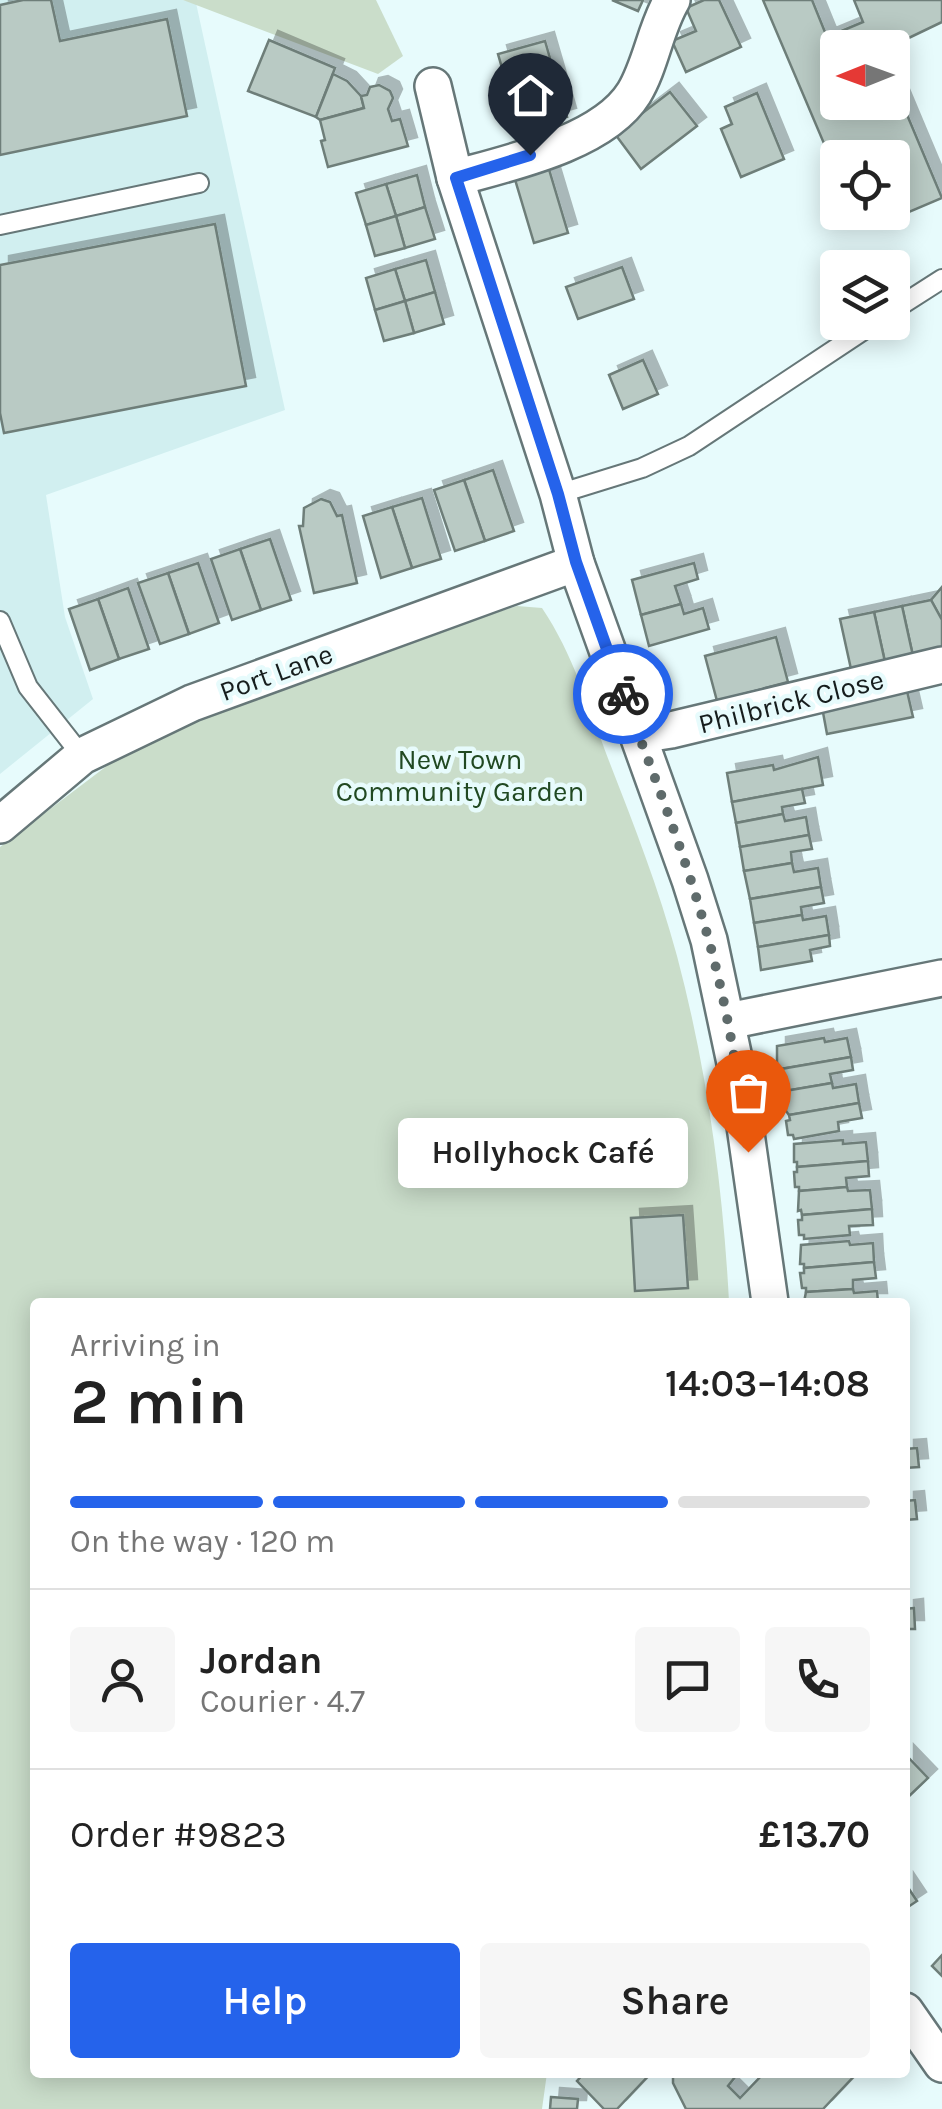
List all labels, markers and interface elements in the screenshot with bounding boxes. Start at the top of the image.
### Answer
north arrow [820,30,910,120]
map controls [820,30,910,340]
pin [488,53,573,156]
icon: home [503,68,558,123]
button: locate [820,140,910,230]
button: layers [820,250,910,340]
street label: Port Lane [215,637,337,708]
courier [573,644,673,744]
street label: Philbrick Close [695,663,887,740]
icon: bike [596,667,651,722]
park label: New Town Community Garden [336,743,584,808]
pin [706,1050,791,1153]
icon: bag [721,1065,776,1120]
callout: Hollyhock Café [398,1117,688,1187]
text: Hollyhock Café [431,1134,655,1171]
text: Arriving in [70,1327,221,1364]
text: 14:03–14:08 [665,1361,870,1406]
text: 2 min [70,1363,247,1439]
text: On the way · 120 m [70,1523,335,1560]
button: person [70,1627,175,1732]
button: chat [635,1627,740,1732]
button: phone [765,1627,870,1732]
text: Jordan [200,1638,323,1683]
text: Courier · 4.7 [200,1683,365,1720]
text: Order #9823 [70,1812,287,1857]
text: £13.70 [759,1812,870,1857]
button: Help [70,1943,460,2058]
button: Share [480,1943,870,2058]

